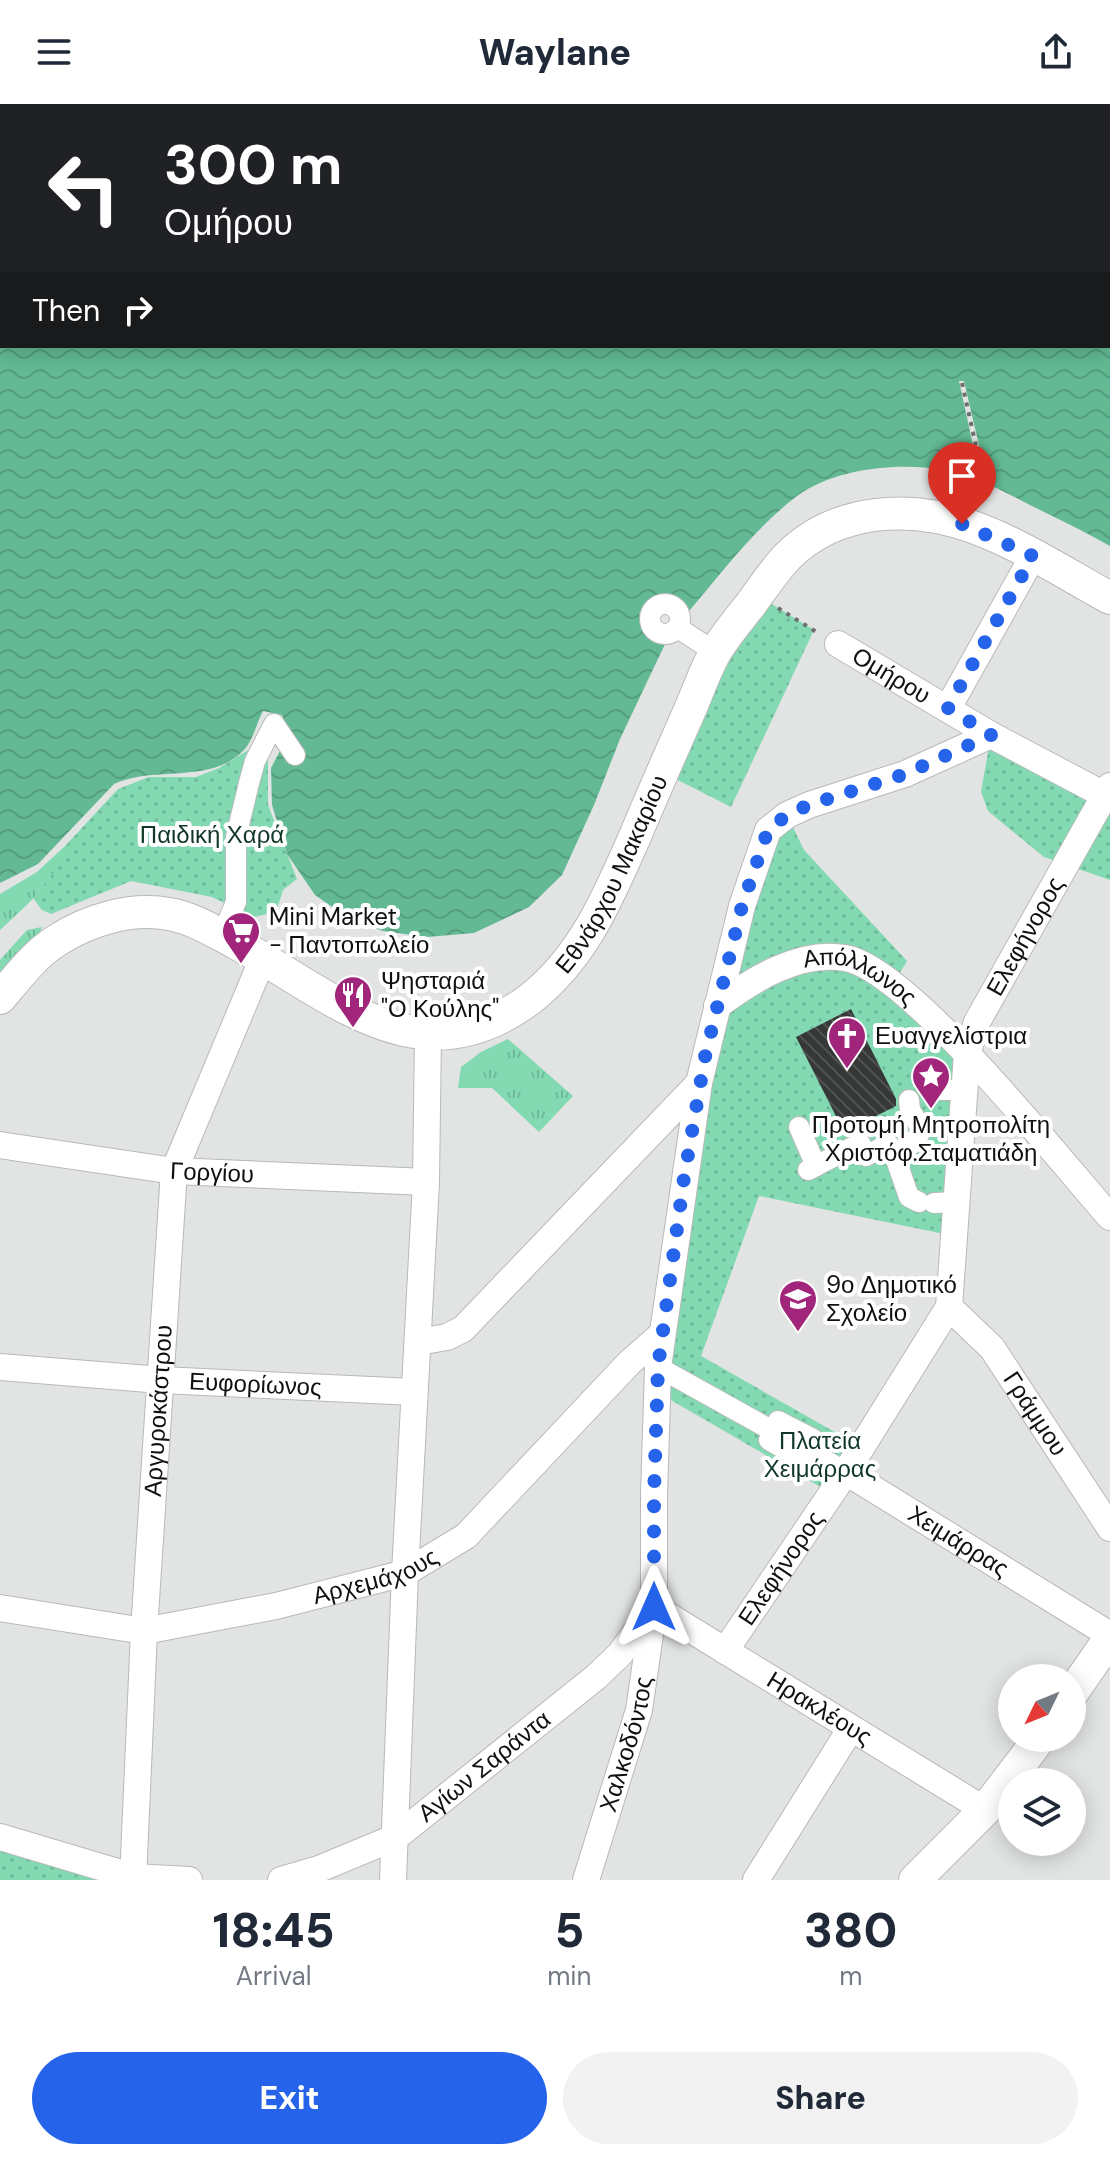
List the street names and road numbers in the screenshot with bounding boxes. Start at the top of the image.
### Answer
street label: Ομήρου [847,640,936,711]
street label: Εθνάρχου Μακαρίου [548,770,674,980]
street label: Ελεφήνορος [979,871,1071,1001]
street label: Απόλλωνος [800,940,924,1012]
street label: Γοργίου [169,1155,255,1189]
street label: Αργυροκάστρου [137,1324,179,1497]
street label: Ευφορίωνος [188,1365,322,1403]
street label: Γράμμου [997,1365,1074,1462]
street label: Χειμάρρας [903,1498,1015,1584]
street label: Ελεφήνορος [731,1505,830,1631]
street label: Αρχεμάχους [309,1541,444,1611]
street label: Ηρακλέους [761,1664,878,1752]
street label: Χαλκοδόντος [592,1674,659,1816]
street label: Αγίων Σαράντα [411,1703,557,1828]

